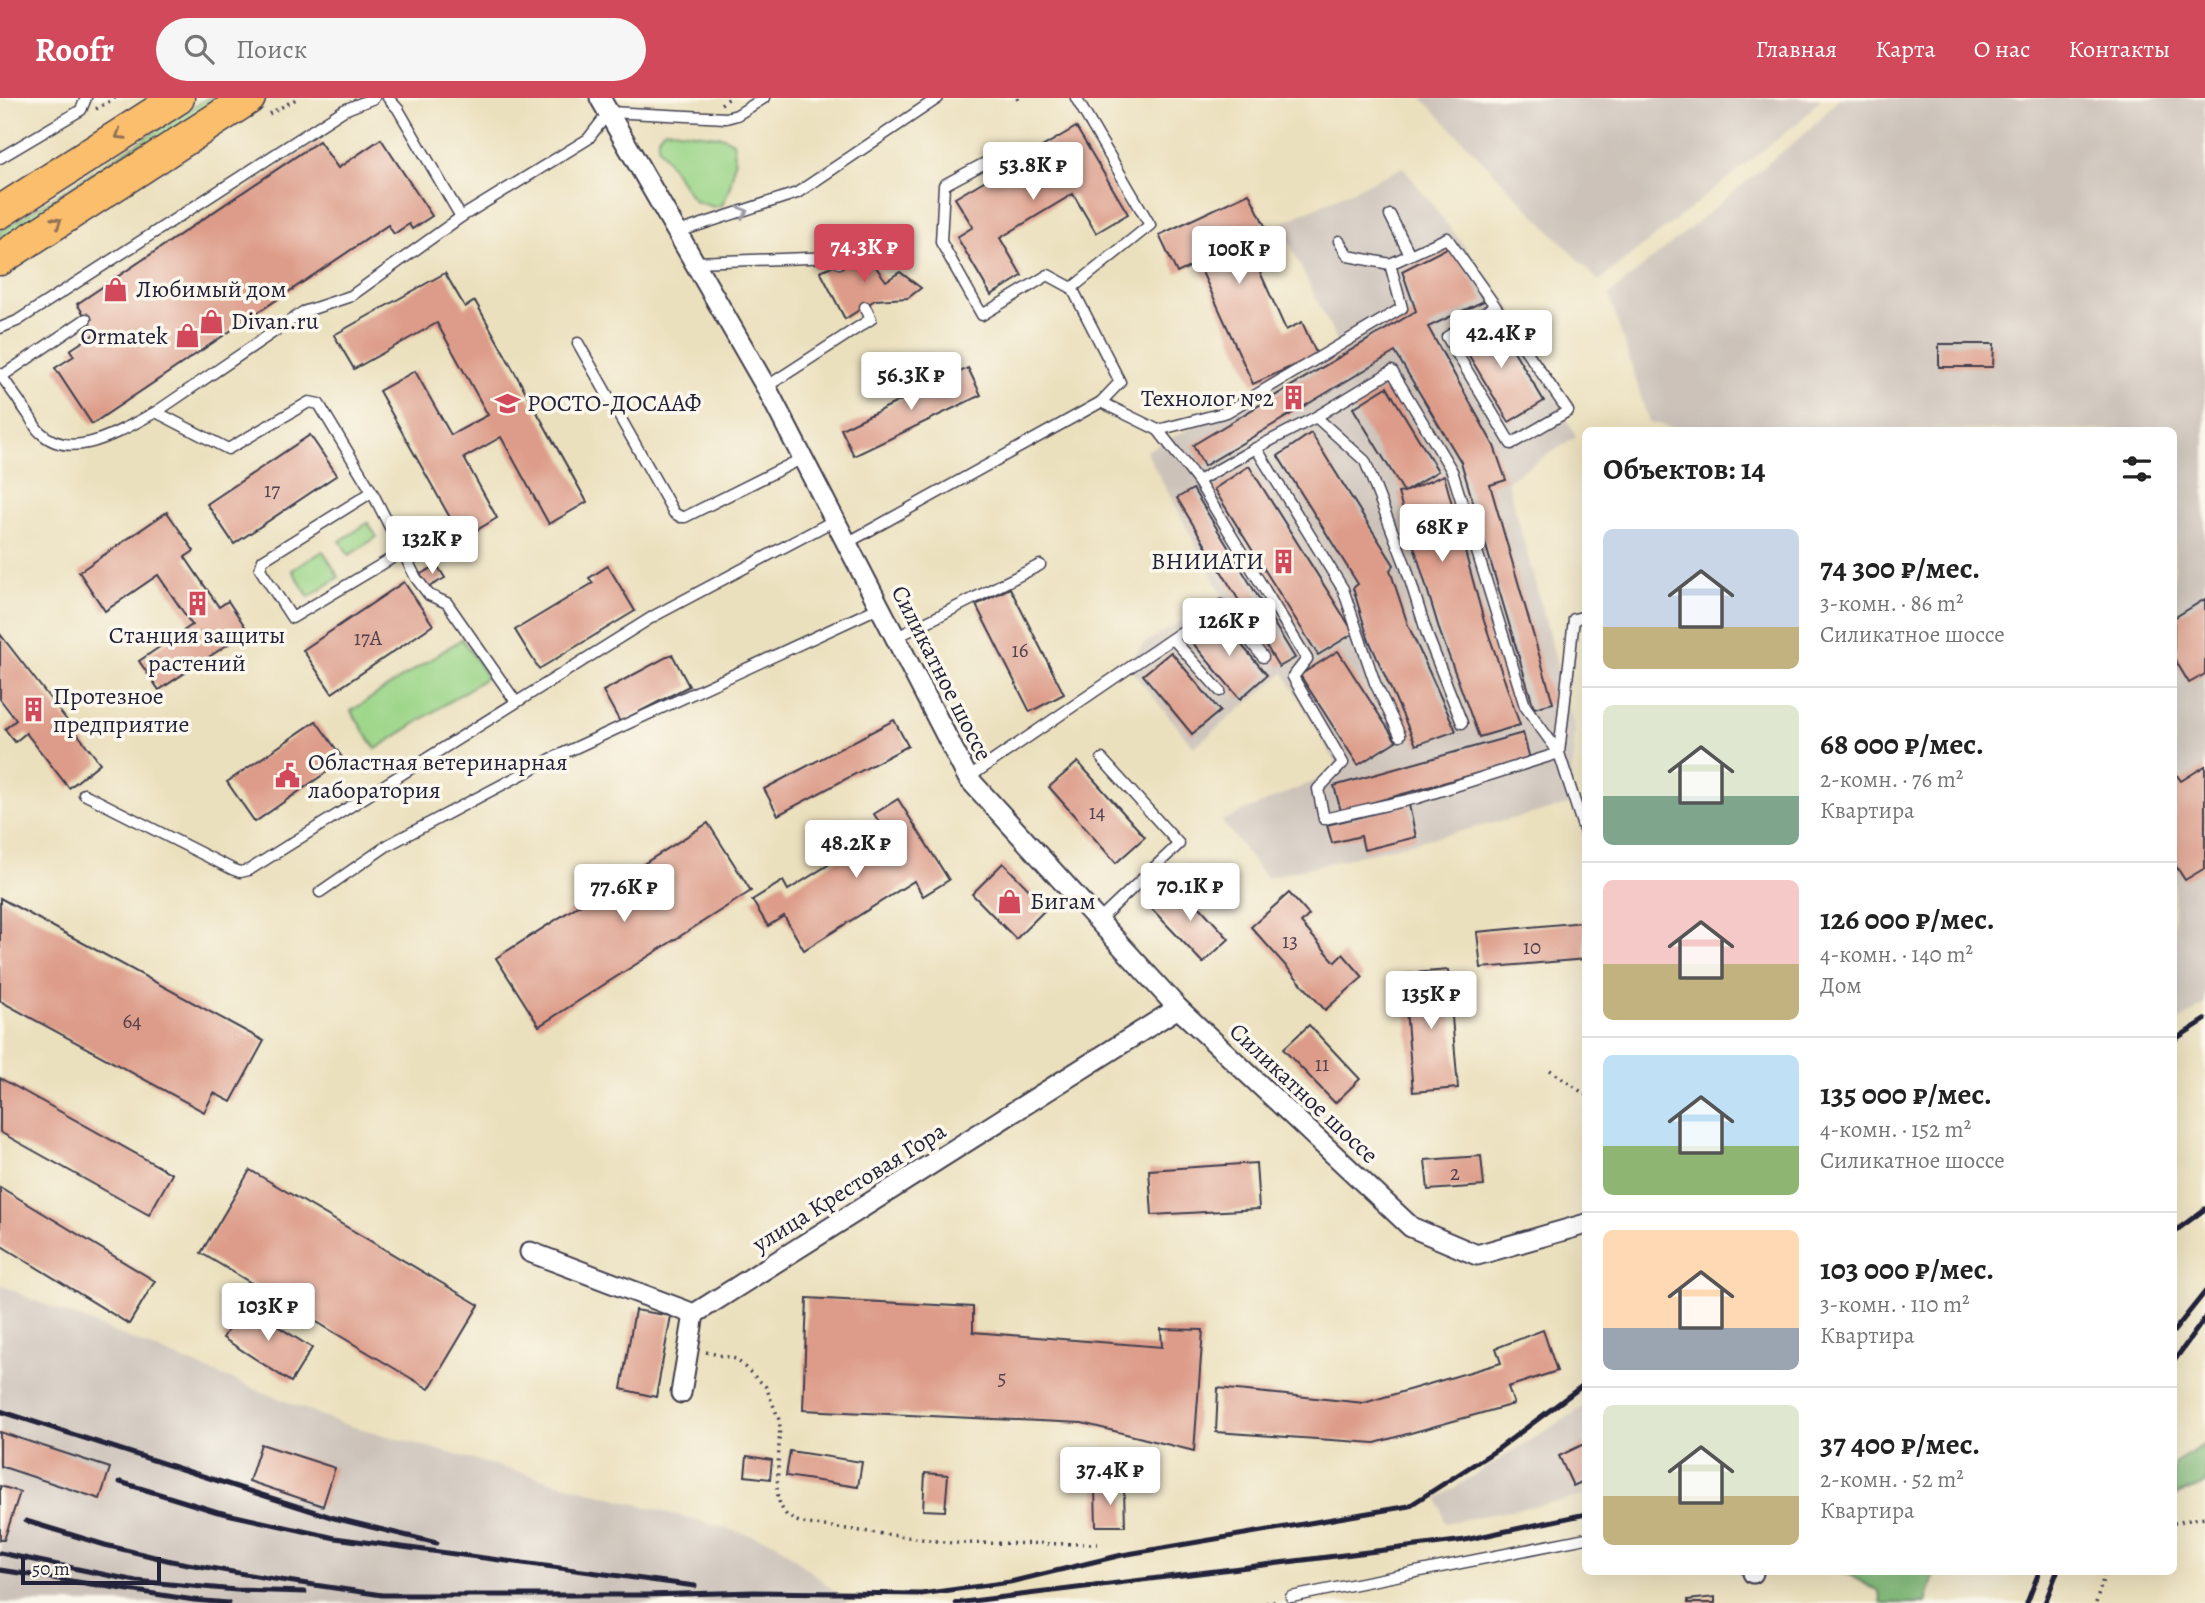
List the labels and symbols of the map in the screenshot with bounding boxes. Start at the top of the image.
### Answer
one-way arrow [115,126,128,139]
pin: 53.8K ₽ [968,142,1098,202]
one-way arrow [737,205,749,220]
one-way arrow [50,217,63,230]
pin: 74.3K ₽ [799,225,929,284]
pin: 100K ₽ [1182,226,1296,286]
place label: Любимый дом [136,273,287,305]
shop icon: Любимый дом [102,275,130,303]
place label: Divan.ru [231,305,319,337]
shop icon: Divan.ru [197,307,225,335]
pin: 42.4K ₽ [1436,310,1566,370]
place label: Ormatek [80,320,168,352]
shop icon: Ormatek [174,322,202,350]
pin: 56.3K ₽ [846,352,976,412]
place label: Технолог №2 [1141,382,1274,414]
building icon: Технолог №2 [1280,384,1308,412]
place label: РОСТО-ДОСААФ [527,387,701,419]
school or university icon: РОСТО-ДОСААФ [493,389,521,417]
house number: 17 [264,476,280,504]
pin: 68K ₽ [1393,504,1491,564]
pin: 132K ₽ [375,517,489,576]
place label: ВНИИАТИ [1151,545,1264,577]
building icon: ВНИИАТИ [1270,547,1298,575]
street label: Силикатное шоссе [884,580,1000,766]
building icon: Станция защиты растений [183,590,211,618]
pin: 126K ₽ [1172,598,1286,658]
place label: Станция защиты растений [109,619,285,679]
house number: 17А [354,624,383,652]
house number: 16 [1012,636,1029,664]
place label: Протезное предприятие [53,680,190,740]
building icon: Протезное предприятие [19,696,47,724]
place label: Областная ветеринарная лаборатория [308,746,568,806]
public building icon: Областная ветеринарная лаборатория [274,762,302,790]
house number: 14 [1089,798,1105,826]
pin: 48.2K ₽ [791,820,921,880]
pin: 77.6K ₽ [559,864,689,924]
pin: 70.1K ₽ [1125,864,1255,923]
place label: Бигам [1030,885,1096,917]
shop icon: Бигам [996,887,1024,915]
house number: 13 [1282,927,1298,955]
house number: 10 [1523,933,1541,961]
pin: 135K ₽ [1374,972,1488,1031]
house number: 64 [122,1007,142,1035]
street label: Силикатное шоссе [1223,1016,1385,1170]
house number: 11 [1315,1050,1329,1078]
street label: улица Крестовая Гора [745,1114,952,1260]
house number: 2 [1450,1159,1460,1187]
pin: 103K ₽ [211,1284,325,1343]
house number: 5 [997,1364,1007,1392]
pin: 37.4K ₽ [1045,1448,1175,1507]
scale bar [21,1554,161,1586]

